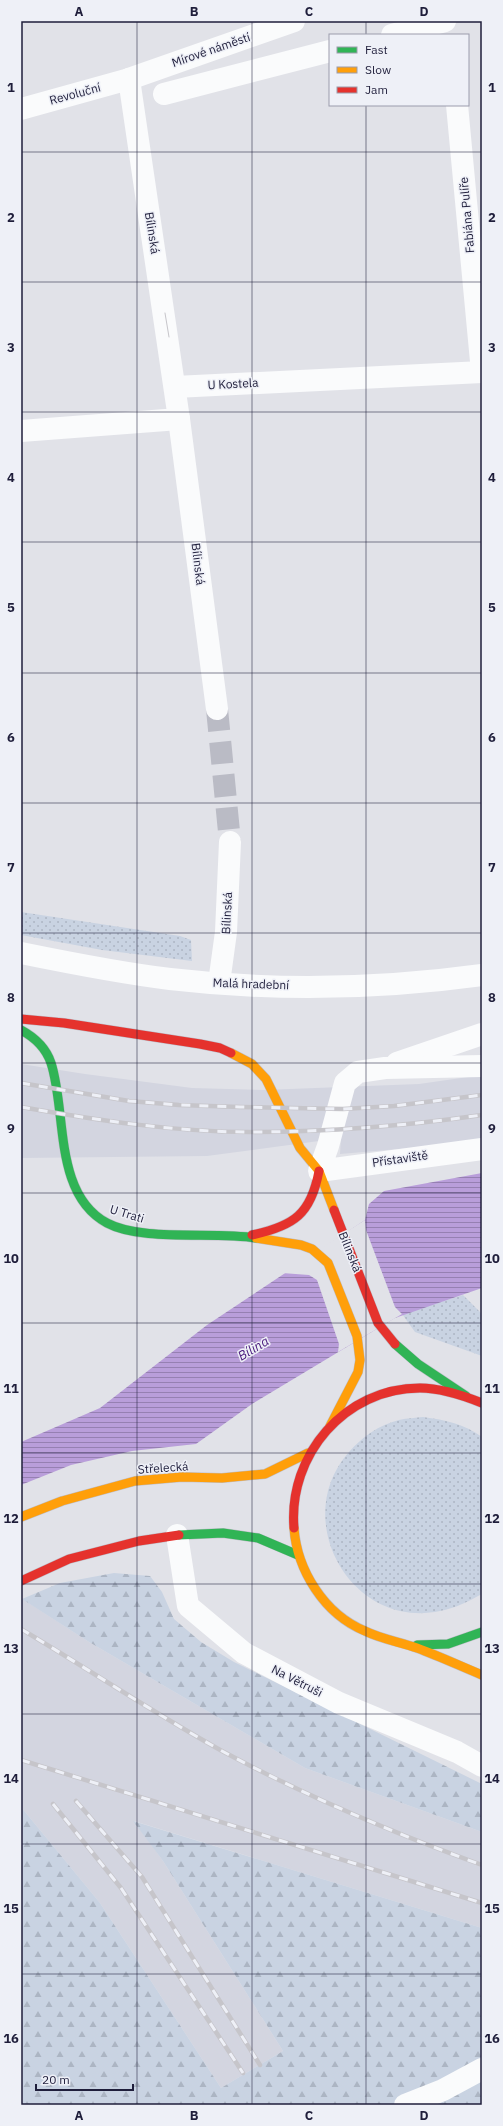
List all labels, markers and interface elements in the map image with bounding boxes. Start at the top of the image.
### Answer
text: A [75,3,84,20]
text: B [190,3,199,20]
text: C [305,3,314,20]
text: D [419,3,429,20]
street label: Mírové náměstí [170,29,252,70]
legend [329,34,469,106]
text: Fast [365,42,388,57]
text: Slow [365,62,391,77]
text: 1 [7,79,15,96]
street label: Revoluční [48,79,102,108]
text: 1 [488,79,496,96]
text: Jam [365,82,388,97]
street label: Fabiána Pulíře [456,176,477,254]
text: 2 [7,209,15,226]
text: 2 [488,209,496,226]
street label: Bílinská [142,211,163,256]
text: 3 [7,339,15,356]
text: 3 [488,339,496,356]
street label: U Kostela [207,375,260,392]
text: 4 [7,469,15,486]
text: 4 [488,469,496,486]
street label: Bílinská [188,542,209,586]
text: 5 [7,599,15,616]
text: 5 [488,599,496,616]
text: 6 [7,729,15,746]
text: 6 [488,729,496,746]
text: 7 [7,859,15,876]
text: 7 [488,859,496,876]
street label: Bílinská [218,891,235,935]
street label: Malá hradební [212,975,290,992]
text: 8 [7,989,15,1006]
text: 8 [488,989,496,1006]
text: 9 [7,1120,15,1137]
text: 9 [488,1120,496,1137]
street label: Přístaviště [371,1147,429,1170]
street label: U Trati [108,1201,146,1226]
street label: Bílinská [336,1229,366,1275]
text: 10 [3,1250,19,1267]
text: 10 [484,1250,500,1267]
water label: Bílina [235,1333,272,1364]
text: 11 [3,1380,19,1397]
text: 11 [484,1380,500,1397]
street label: Střelecká [137,1458,189,1477]
text: 12 [3,1510,19,1527]
text: 12 [484,1510,500,1527]
text: 13 [3,1640,19,1657]
text: 13 [484,1640,500,1657]
street label: Na Větruši [269,1661,325,1700]
text: 14 [3,1770,19,1787]
text: 14 [484,1770,500,1787]
text: 15 [3,1900,19,1917]
text: 15 [484,1900,500,1917]
text: 16 [3,2030,19,2047]
text: 16 [484,2030,500,2047]
scale bar [36,2066,133,2092]
text: 20 m [42,2072,70,2087]
text: A [75,2107,84,2124]
text: B [190,2107,199,2124]
text: C [305,2107,314,2124]
text: D [419,2107,429,2124]

